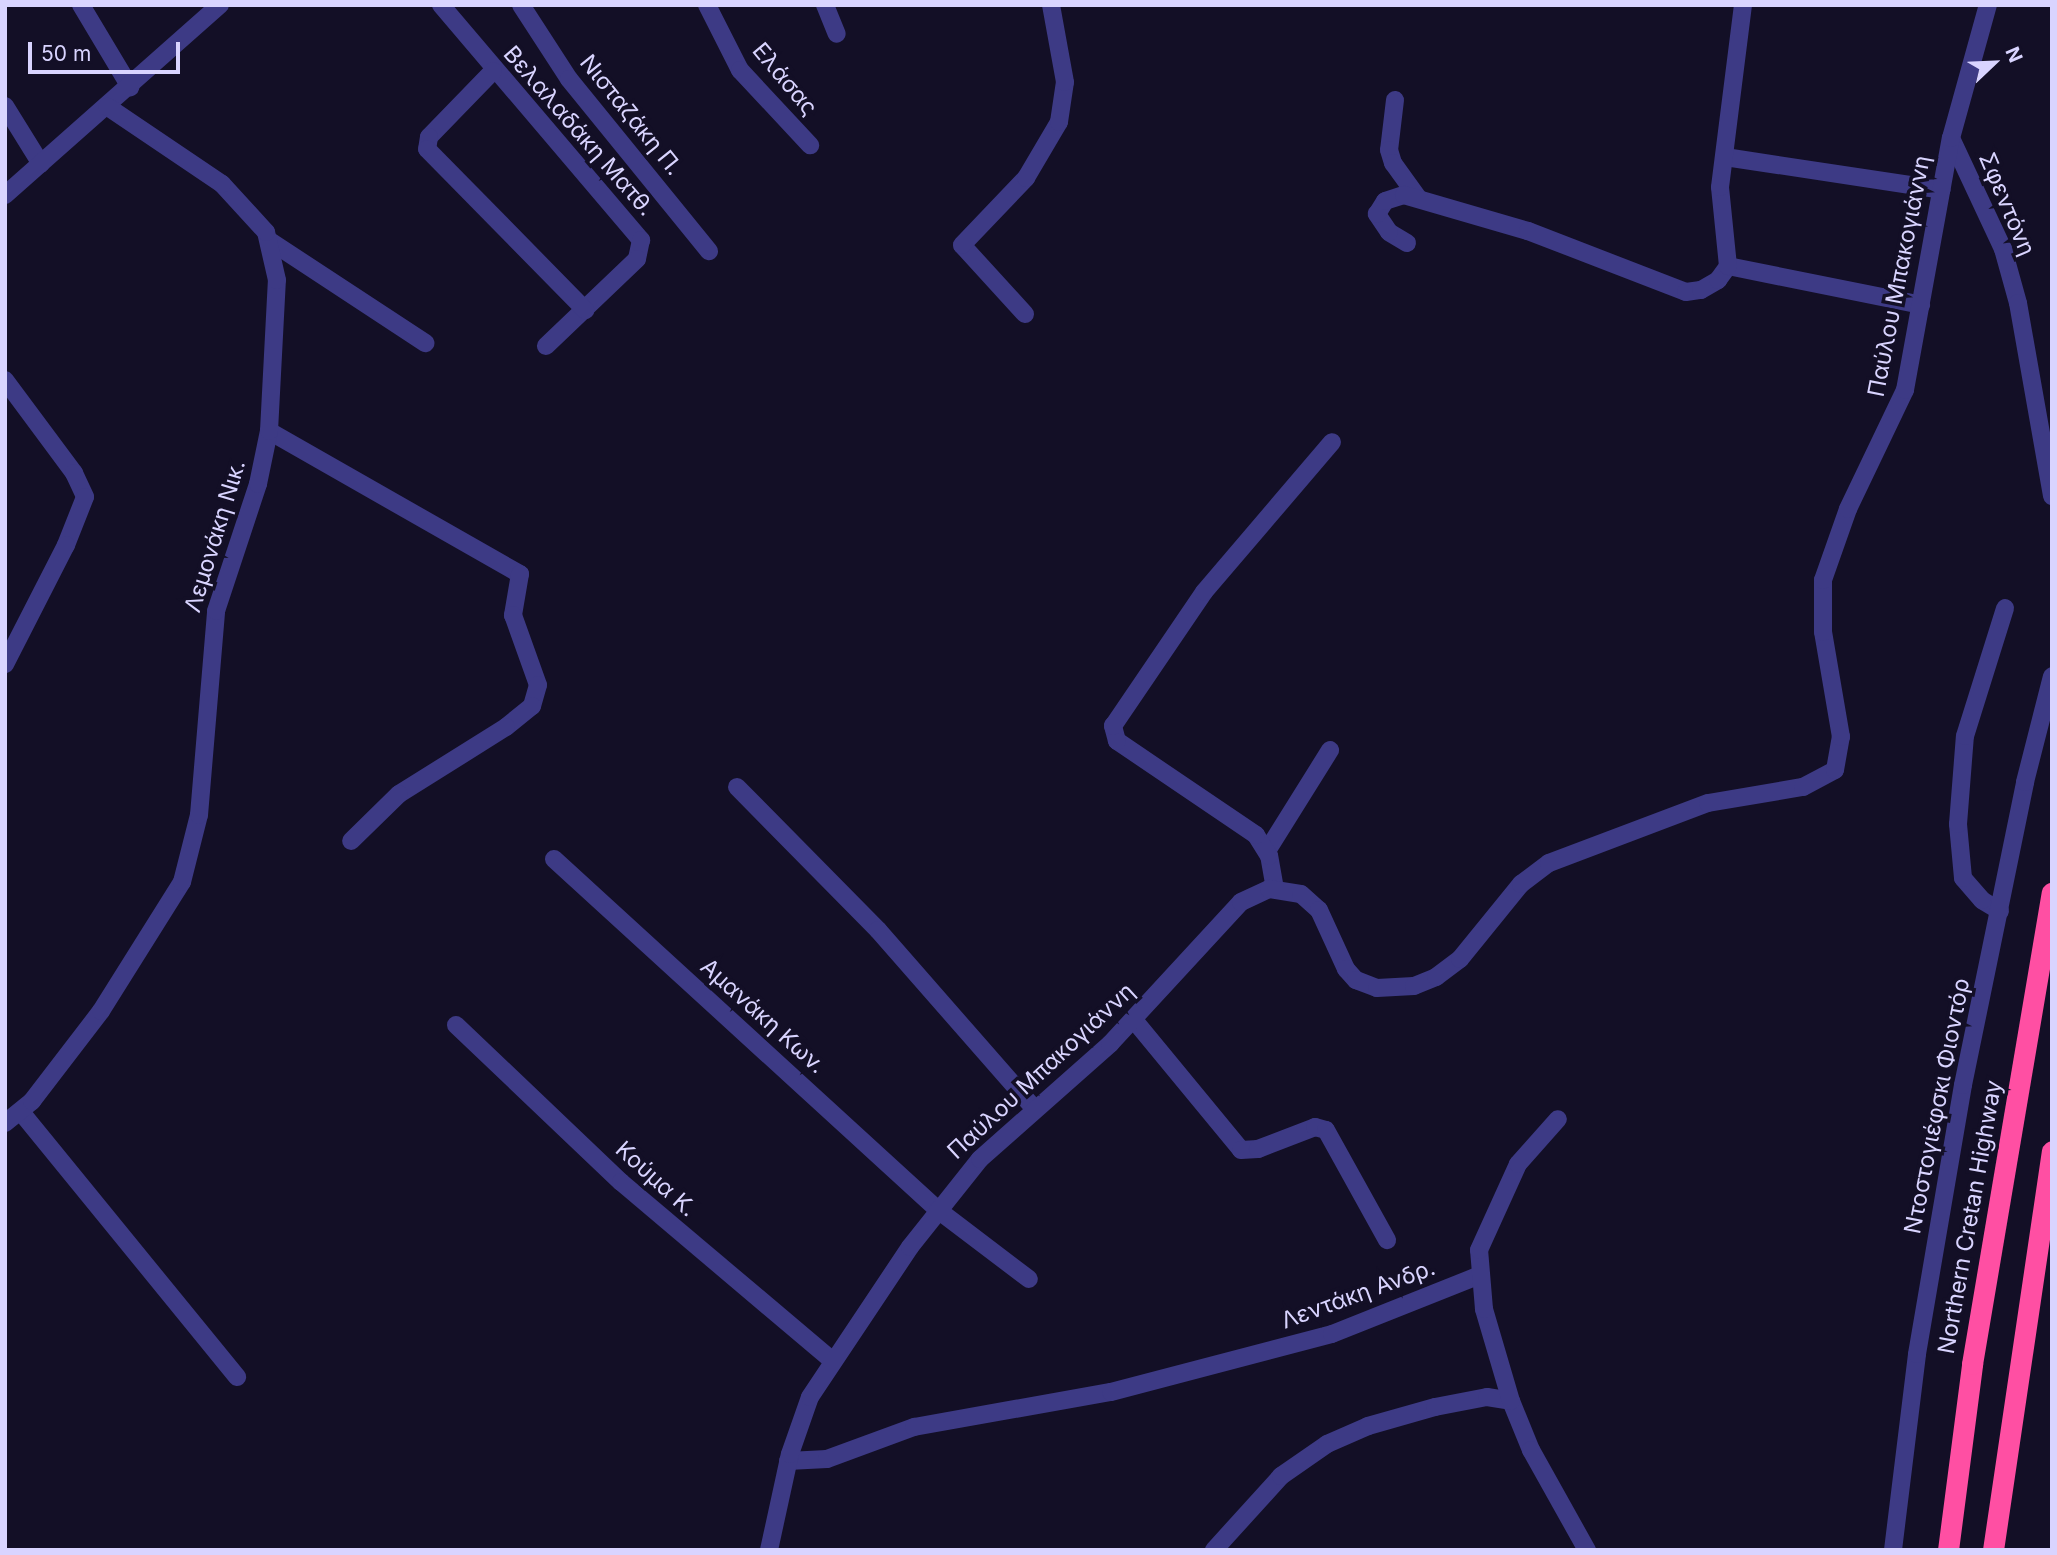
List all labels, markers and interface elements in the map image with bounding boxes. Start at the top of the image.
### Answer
scale bar [32,28,184,72]
north arrow [1959,28,2029,98]
street label: Ελάσας [747,37,823,121]
street label: Βελαλαδάκη Ματθ. [498,40,660,222]
text: 50 m [41,41,91,66]
text: N [2000,43,2027,66]
street label: Νισταζάκη Π. [574,49,688,181]
street label: Σφεντόνη [1973,148,2041,260]
street label: Παύλου Μπακογιάννη [1862,153,1936,399]
street label: Λεμονάκη Νικ. [179,456,251,616]
street label: Αμανάκη Κων. [695,953,831,1079]
street label: Ντοστογιέφσκι Φιοντόρ [1899,976,1975,1236]
street label: Παύλου Μπακογιάννη [942,977,1140,1165]
street label: Northern Cretan Highway [1932,1078,2008,1356]
street label: Κούμα Κ. [610,1136,702,1222]
street label: Λεντάκη Ανδρ. [1277,1253,1439,1335]

